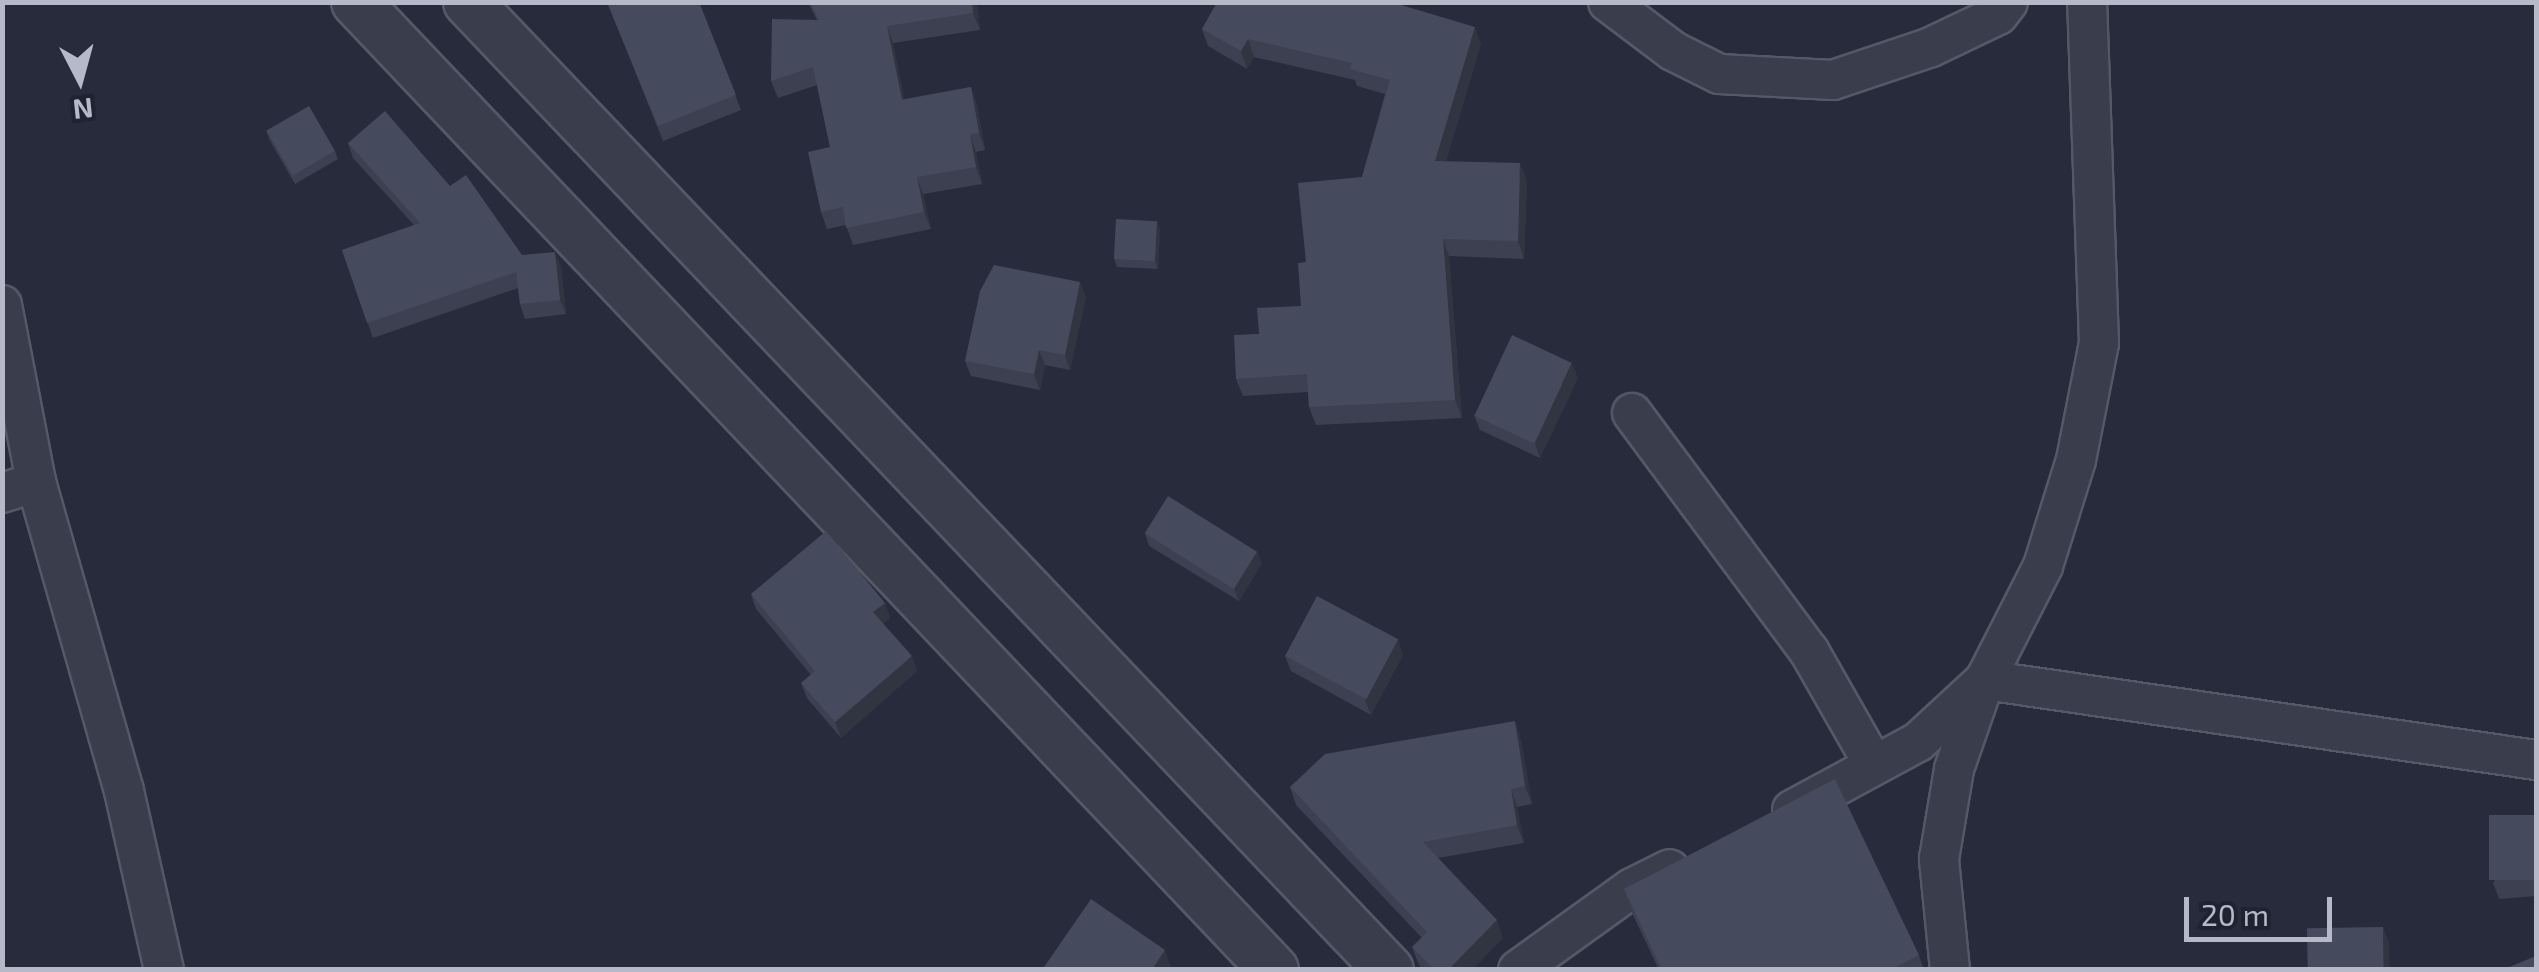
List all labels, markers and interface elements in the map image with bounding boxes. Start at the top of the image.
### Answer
north arrow [30,30,130,130]
text: N [71,92,95,128]
scale bar [2189,877,2336,939]
text: 20 m [2201,896,2269,932]

